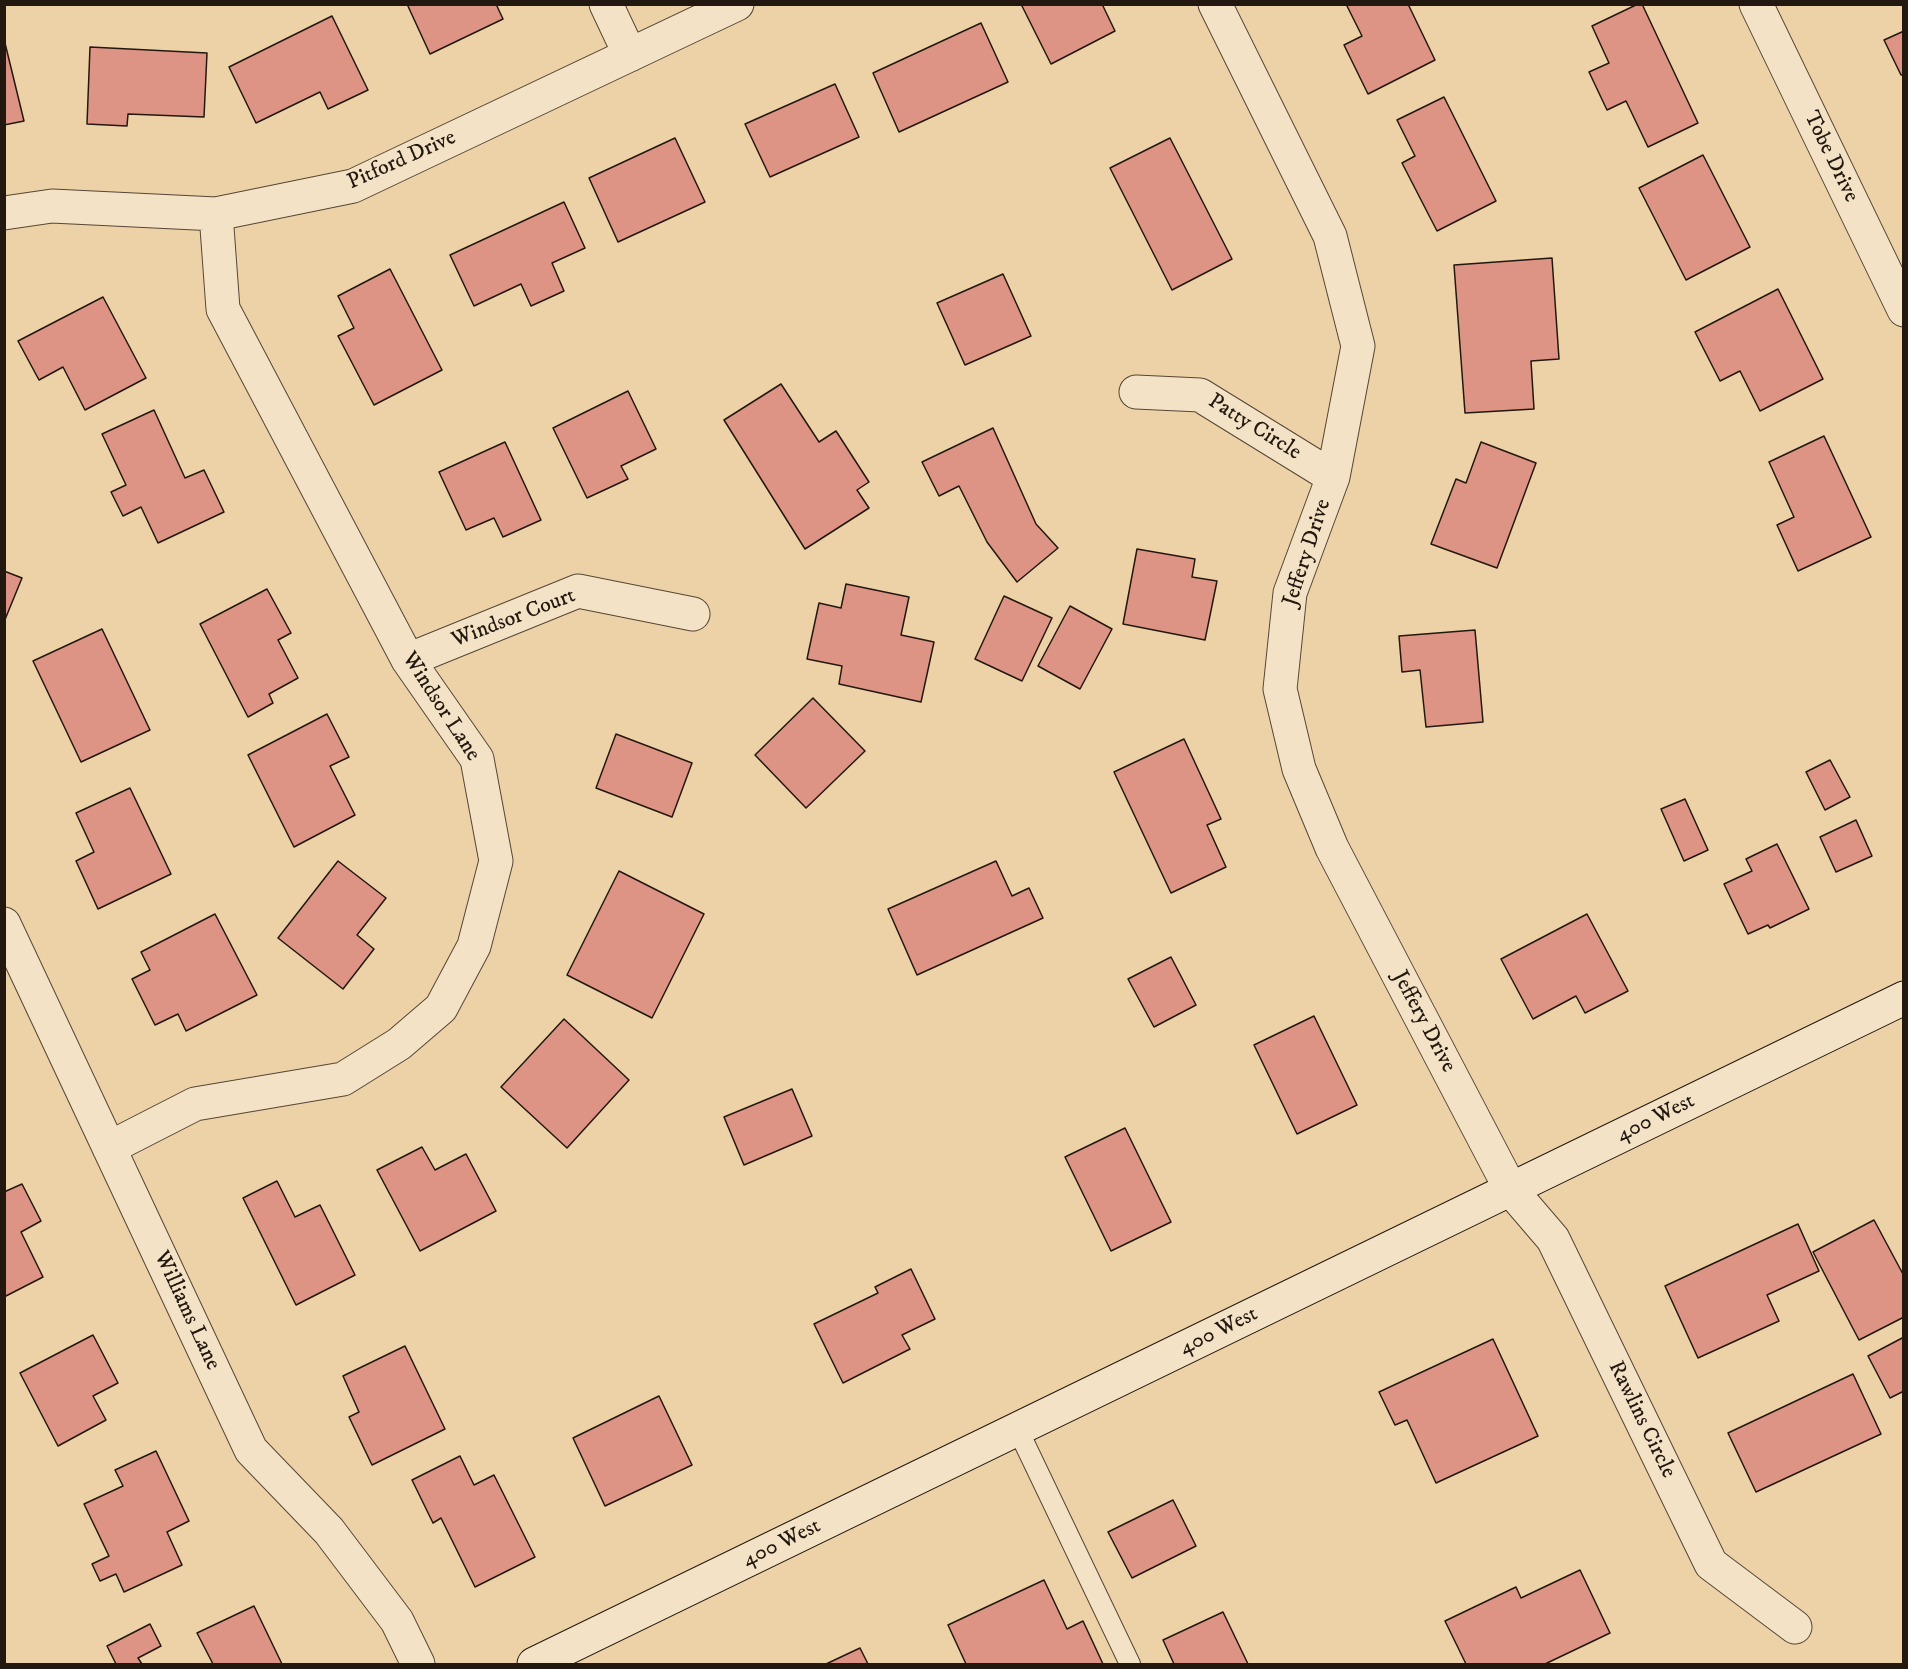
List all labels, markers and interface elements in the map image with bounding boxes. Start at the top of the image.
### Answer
street label: Tobe Drive [1797,107,1863,207]
street label: Pitford Drive [344,125,460,197]
street label: Patty Circle [1203,389,1305,467]
street label: Jeffery Drive [1278,496,1338,610]
street label: Windsor Court [448,583,580,655]
street label: Windsor Lane [395,647,485,767]
street label: Jeffery Drive [1385,967,1461,1077]
street label: 400 West [1613,1089,1699,1149]
street label: Williams Lane [147,1247,225,1375]
street label: 400 West [1176,1302,1262,1362]
street label: Rawlins Circle [1601,1357,1681,1483]
street label: 400 West [739,1514,825,1574]

